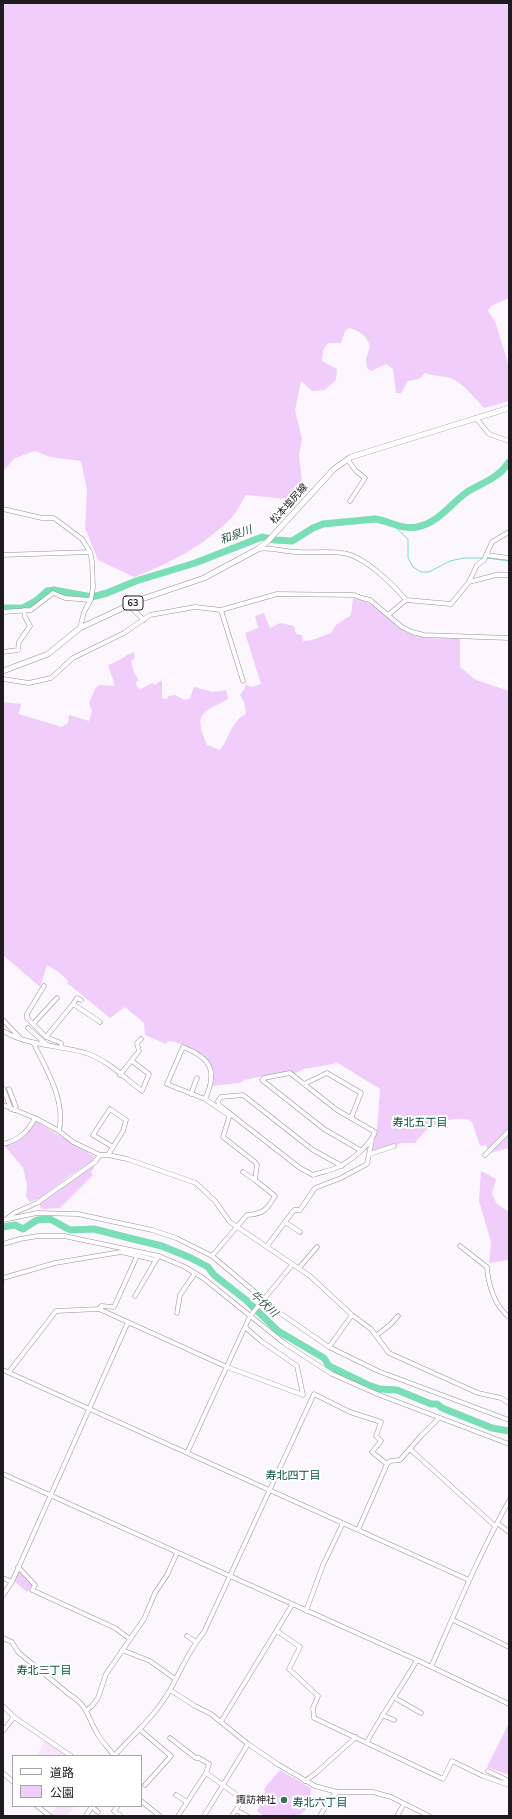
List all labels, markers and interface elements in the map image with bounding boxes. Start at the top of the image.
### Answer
street label: 松本塩尻線 [268,481,310,527]
water label: 和泉川 [218,523,254,547]
road number: 63 [123,596,143,610]
district label: 寿北五丁目 [393,1116,447,1130]
water label: 牛伏川 [247,1288,281,1320]
district label: 寿北四丁目 [266,1469,320,1483]
district label: 寿北三丁目 [17,1664,71,1678]
legend [12,1755,142,1807]
text: 道路 [50,1765,74,1780]
text: 公園 [50,1785,74,1800]
place label: 諏訪神社 [236,1794,276,1806]
marker: 諏訪神社 [279,1795,289,1805]
district label: 寿北六丁目 [293,1796,347,1810]

